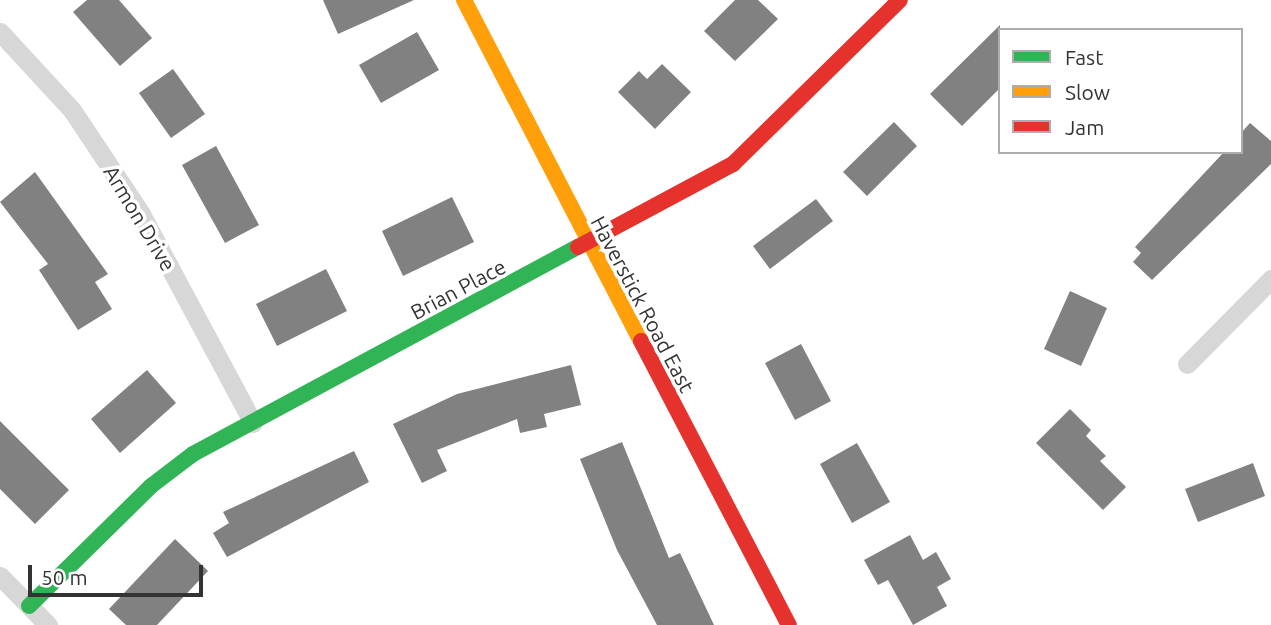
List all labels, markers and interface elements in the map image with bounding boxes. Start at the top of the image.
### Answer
legend [998,28,1243,154]
text: Fast [1065,45,1103,69]
text: Slow [1065,80,1110,104]
text: Jam [1065,115,1104,139]
street label: Armon Drive [99,161,181,275]
street label: Haverstick Road East [586,212,700,396]
street label: Brian Place [406,253,510,325]
scale bar [32,552,206,596]
text: 50 m [41,565,88,589]

